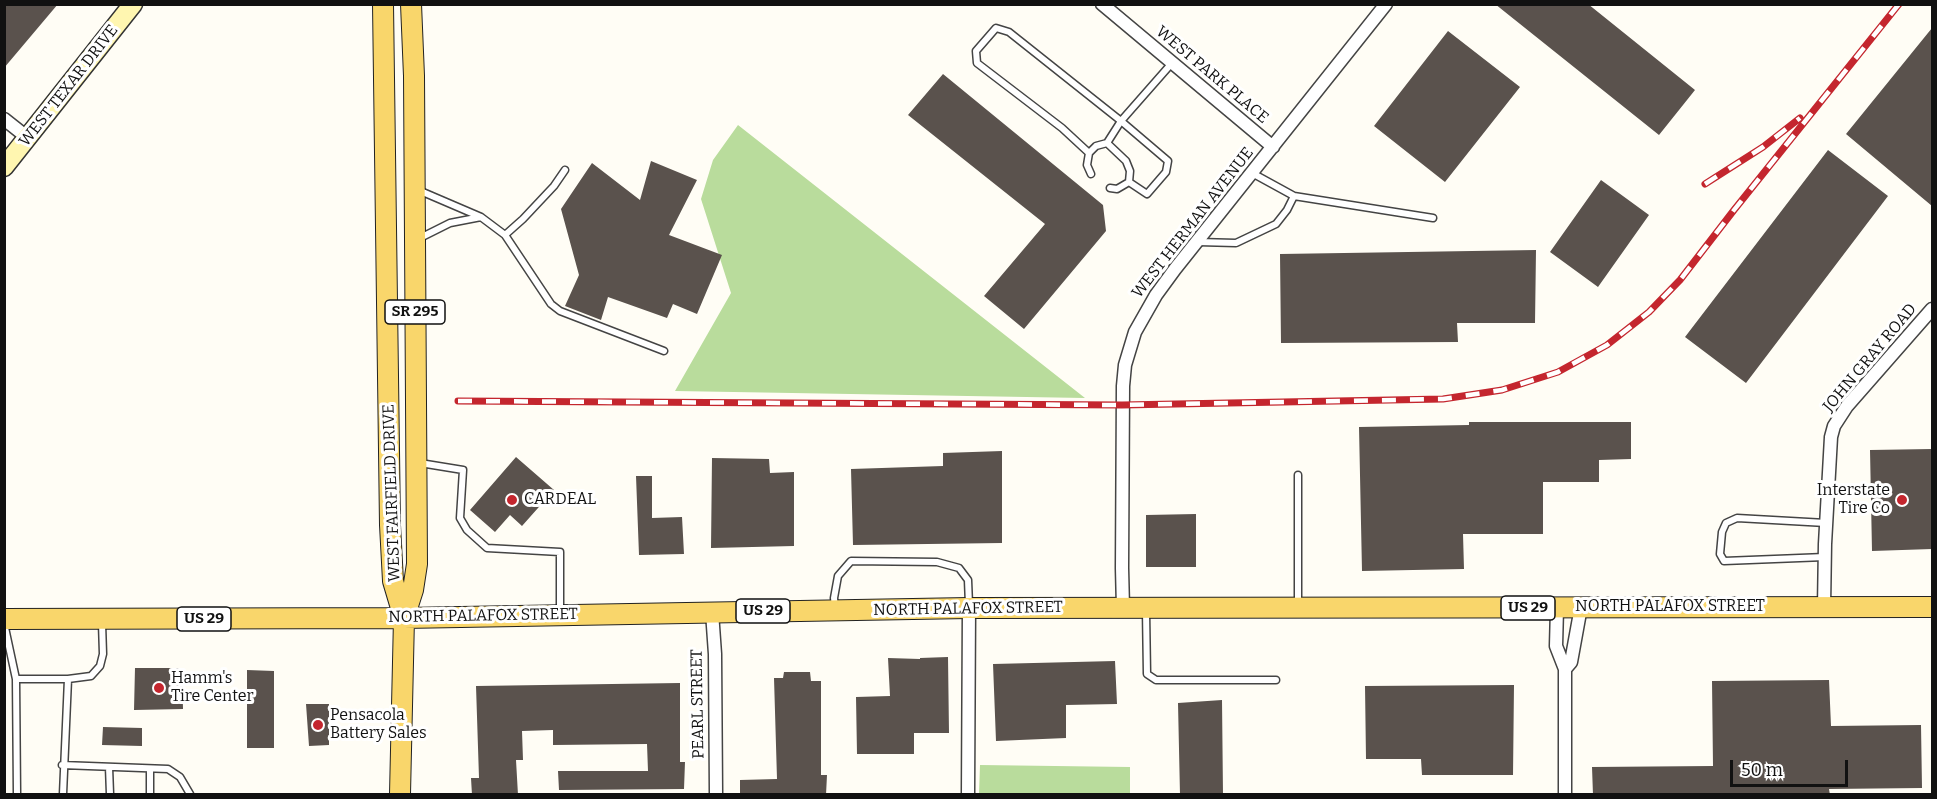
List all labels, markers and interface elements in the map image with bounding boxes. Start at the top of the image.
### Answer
street label: WEST TEXAR DRIVE [16,21,122,151]
street label: WEST PARK PLACE [1152,22,1272,128]
street label: WEST HERMAN AVENUE [1128,144,1258,302]
road number: SR 295 [385,300,445,324]
street label: JOHN GRAY ROAD [1819,300,1921,416]
street label: WEST FAIRFIELD DRIVE [379,404,405,582]
place label: Interstate Tire Co [1817,481,1890,519]
place label: CARDEAL [524,490,596,510]
marker: CARDEAL [505,493,519,507]
marker: Interstate Tire Co [1895,493,1909,507]
road number: US 29 [1501,596,1555,620]
street label: NORTH PALAFOX STREET [1575,597,1765,617]
street label: NORTH PALAFOX STREET [873,598,1063,620]
road number: US 29 [736,599,790,623]
street label: NORTH PALAFOX STREET [388,605,578,627]
road number: US 29 [177,607,231,631]
street label: PEARL STREET [687,649,709,759]
place label: Hamm's Tire Center [171,669,254,707]
marker: Hamm's Tire Center [152,681,166,695]
place label: Pensacola Battery Sales [330,706,427,744]
marker: Pensacola Battery Sales [311,718,325,732]
scale bar [1733,748,1852,786]
text: 50 m [1741,759,1783,781]

